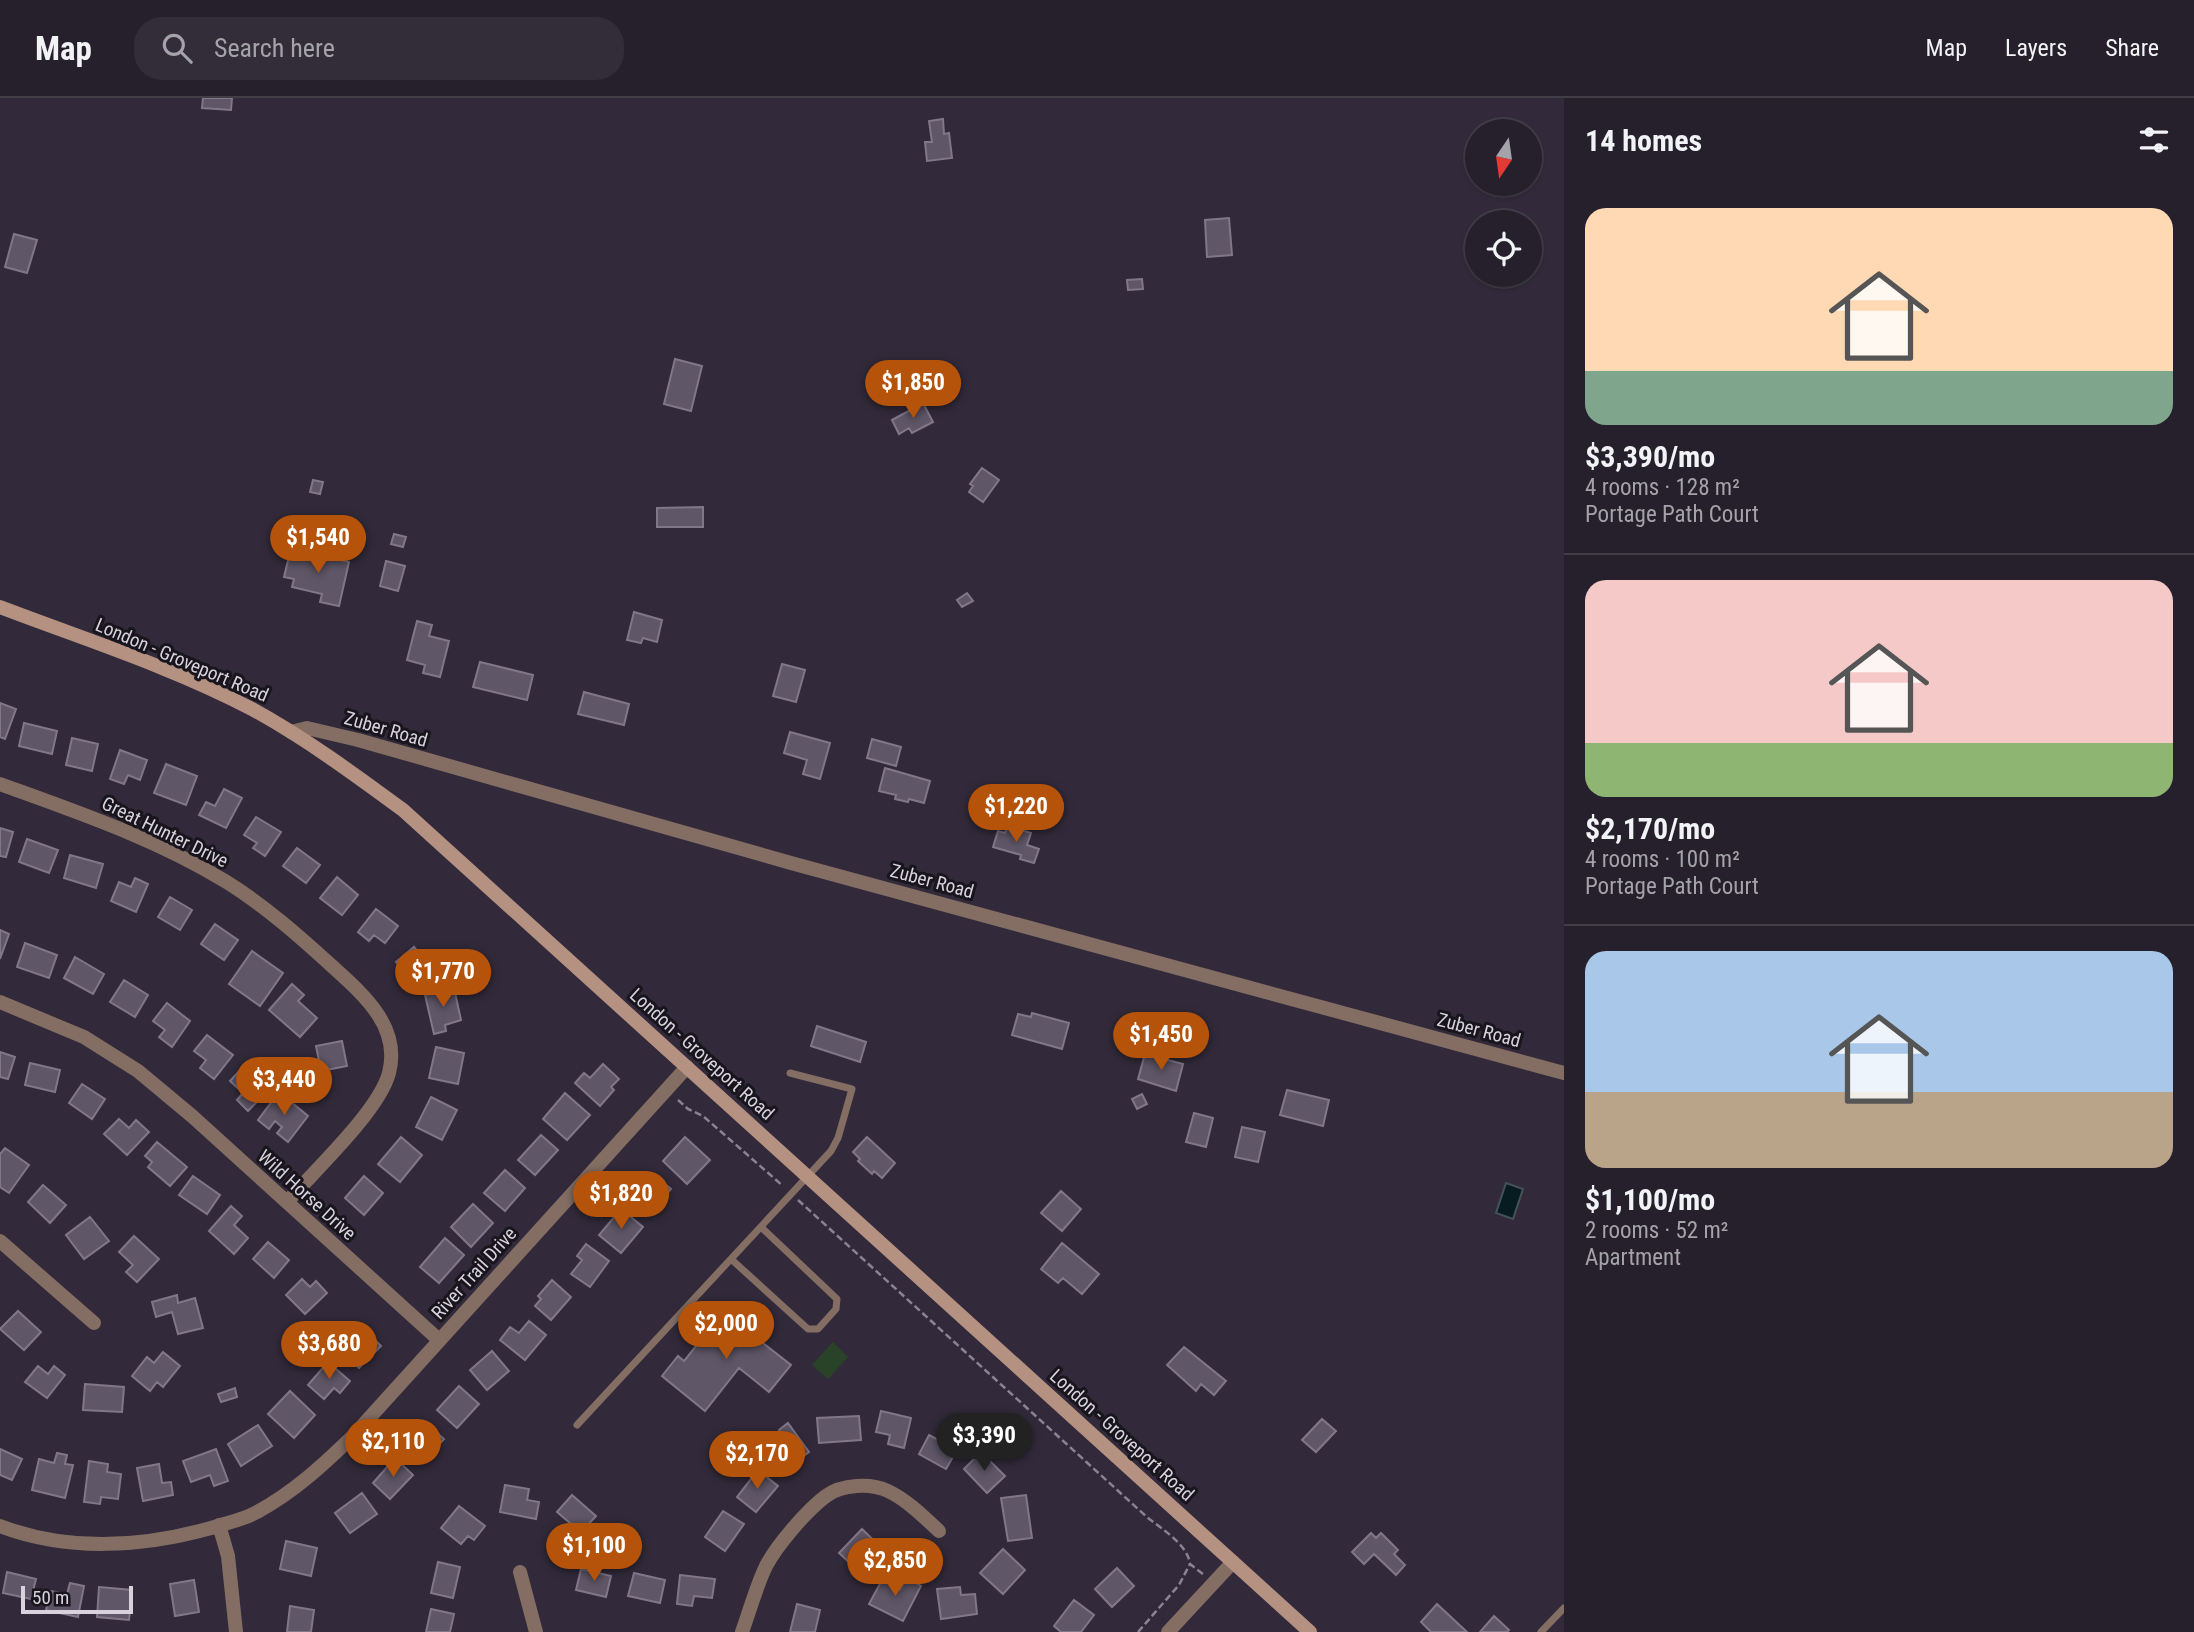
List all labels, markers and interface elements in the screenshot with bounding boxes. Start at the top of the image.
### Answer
search box [134,17,624,80]
text: Map [35,29,92,68]
icon: search [158,29,196,67]
text: Search here [214,33,335,63]
text: Map [1926,34,1967,62]
text: Layers [2005,34,2067,62]
text: Share [2105,34,2159,62]
north arrow [1465,119,1542,196]
map controls [1465,119,1542,287]
icon: filters [2135,121,2173,159]
text: 14 homes [1585,123,1702,158]
button: locate [1465,210,1542,287]
icon: home [1816,253,1942,379]
pin: $1,850 [856,360,970,420]
text: $1,850 [881,369,945,396]
text: $3,390/mo [1585,439,1715,474]
text: 4 rooms · 128 m² [1585,474,1740,501]
text: Portage Path Court [1585,501,1759,528]
pin: $1,540 [261,516,375,575]
text: $1,540 [286,524,350,551]
street label: London - Groveport Road [92,613,272,707]
icon: home [1816,625,1942,751]
street label: Zuber Road [342,706,430,752]
pin: $1,220 [959,784,1073,844]
street label: Great Hunter Drive [98,792,232,873]
text: $1,220 [984,793,1048,820]
text: $2,170/mo [1585,811,1715,846]
text: 4 rooms · 100 m² [1585,846,1740,873]
street label: Zuber Road [888,859,976,903]
text: Portage Path Court [1585,873,1759,900]
pin: $1,770 [386,950,500,1009]
text: $1,770 [411,958,475,985]
street label: London - Groveport Road [625,983,779,1125]
icon: home [1816,996,1942,1122]
street label: Zuber Road [1435,1008,1523,1052]
pin: $1,450 [1104,1012,1218,1072]
text: $1,450 [1129,1021,1193,1048]
pin: $3,440 [227,1058,341,1117]
text: $3,440 [252,1066,316,1093]
street label: Wild Horse Drive [253,1145,361,1245]
pin: $1,820 [564,1172,678,1231]
text: $1,820 [589,1180,653,1207]
text: $1,100/mo [1585,1182,1715,1217]
text: 2 rooms · 52 m² [1585,1217,1728,1244]
street label: River Trail Drive [427,1222,521,1324]
text: Apartment [1585,1244,1681,1271]
pin: $2,000 [669,1302,783,1361]
text: $2,000 [694,1310,758,1337]
pin: $3,680 [272,1322,386,1381]
text: $3,680 [297,1330,361,1357]
street label: London - Groveport Road [1045,1364,1199,1506]
pin: $3,390 [927,1414,1041,1473]
pin: $2,110 [336,1420,450,1479]
text: $3,390 [952,1422,1016,1449]
text: $2,110 [361,1428,425,1455]
pin: $2,170 [700,1432,814,1491]
text: $2,170 [725,1440,789,1467]
pin: $1,100 [537,1524,651,1583]
text: $1,100 [562,1532,626,1559]
pin: $2,850 [838,1538,952,1598]
text: $2,850 [863,1547,927,1574]
scale bar [21,1583,133,1615]
text: 50 m [32,1586,69,1609]

